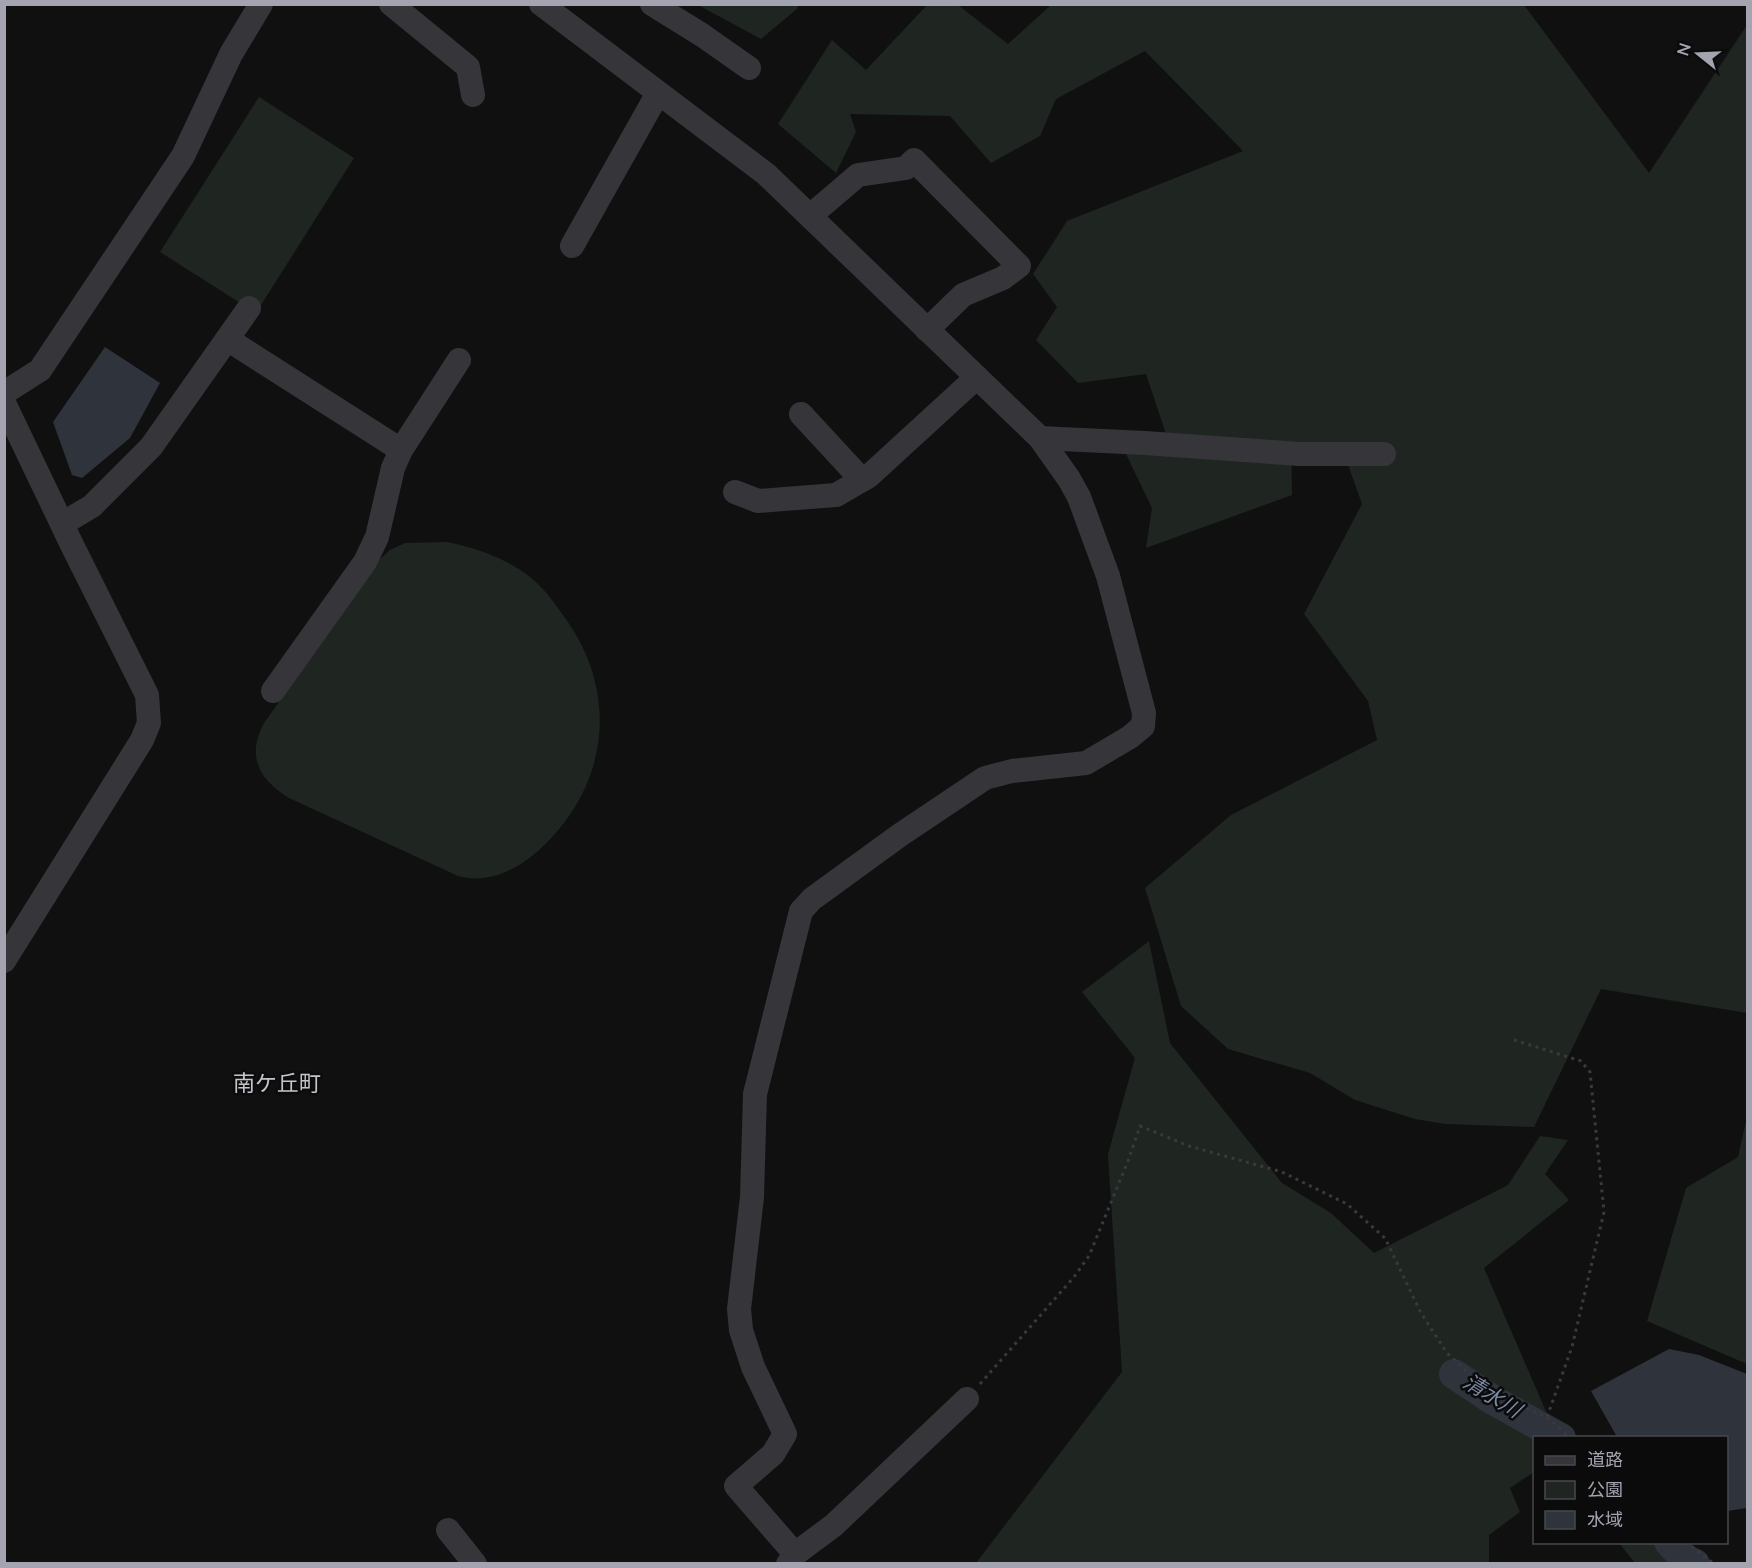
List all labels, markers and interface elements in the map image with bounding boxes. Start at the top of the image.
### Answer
north arrow [1668,24,1728,84]
text: N [1672,40,1694,58]
district label: 南ケ丘町 [233,1069,321,1096]
water label: 清水川 [1459,1368,1528,1423]
legend [1533,1436,1728,1544]
text: 道路 [1587,1448,1623,1470]
text: 公園 [1587,1478,1623,1500]
text: 水域 [1587,1508,1623,1530]

